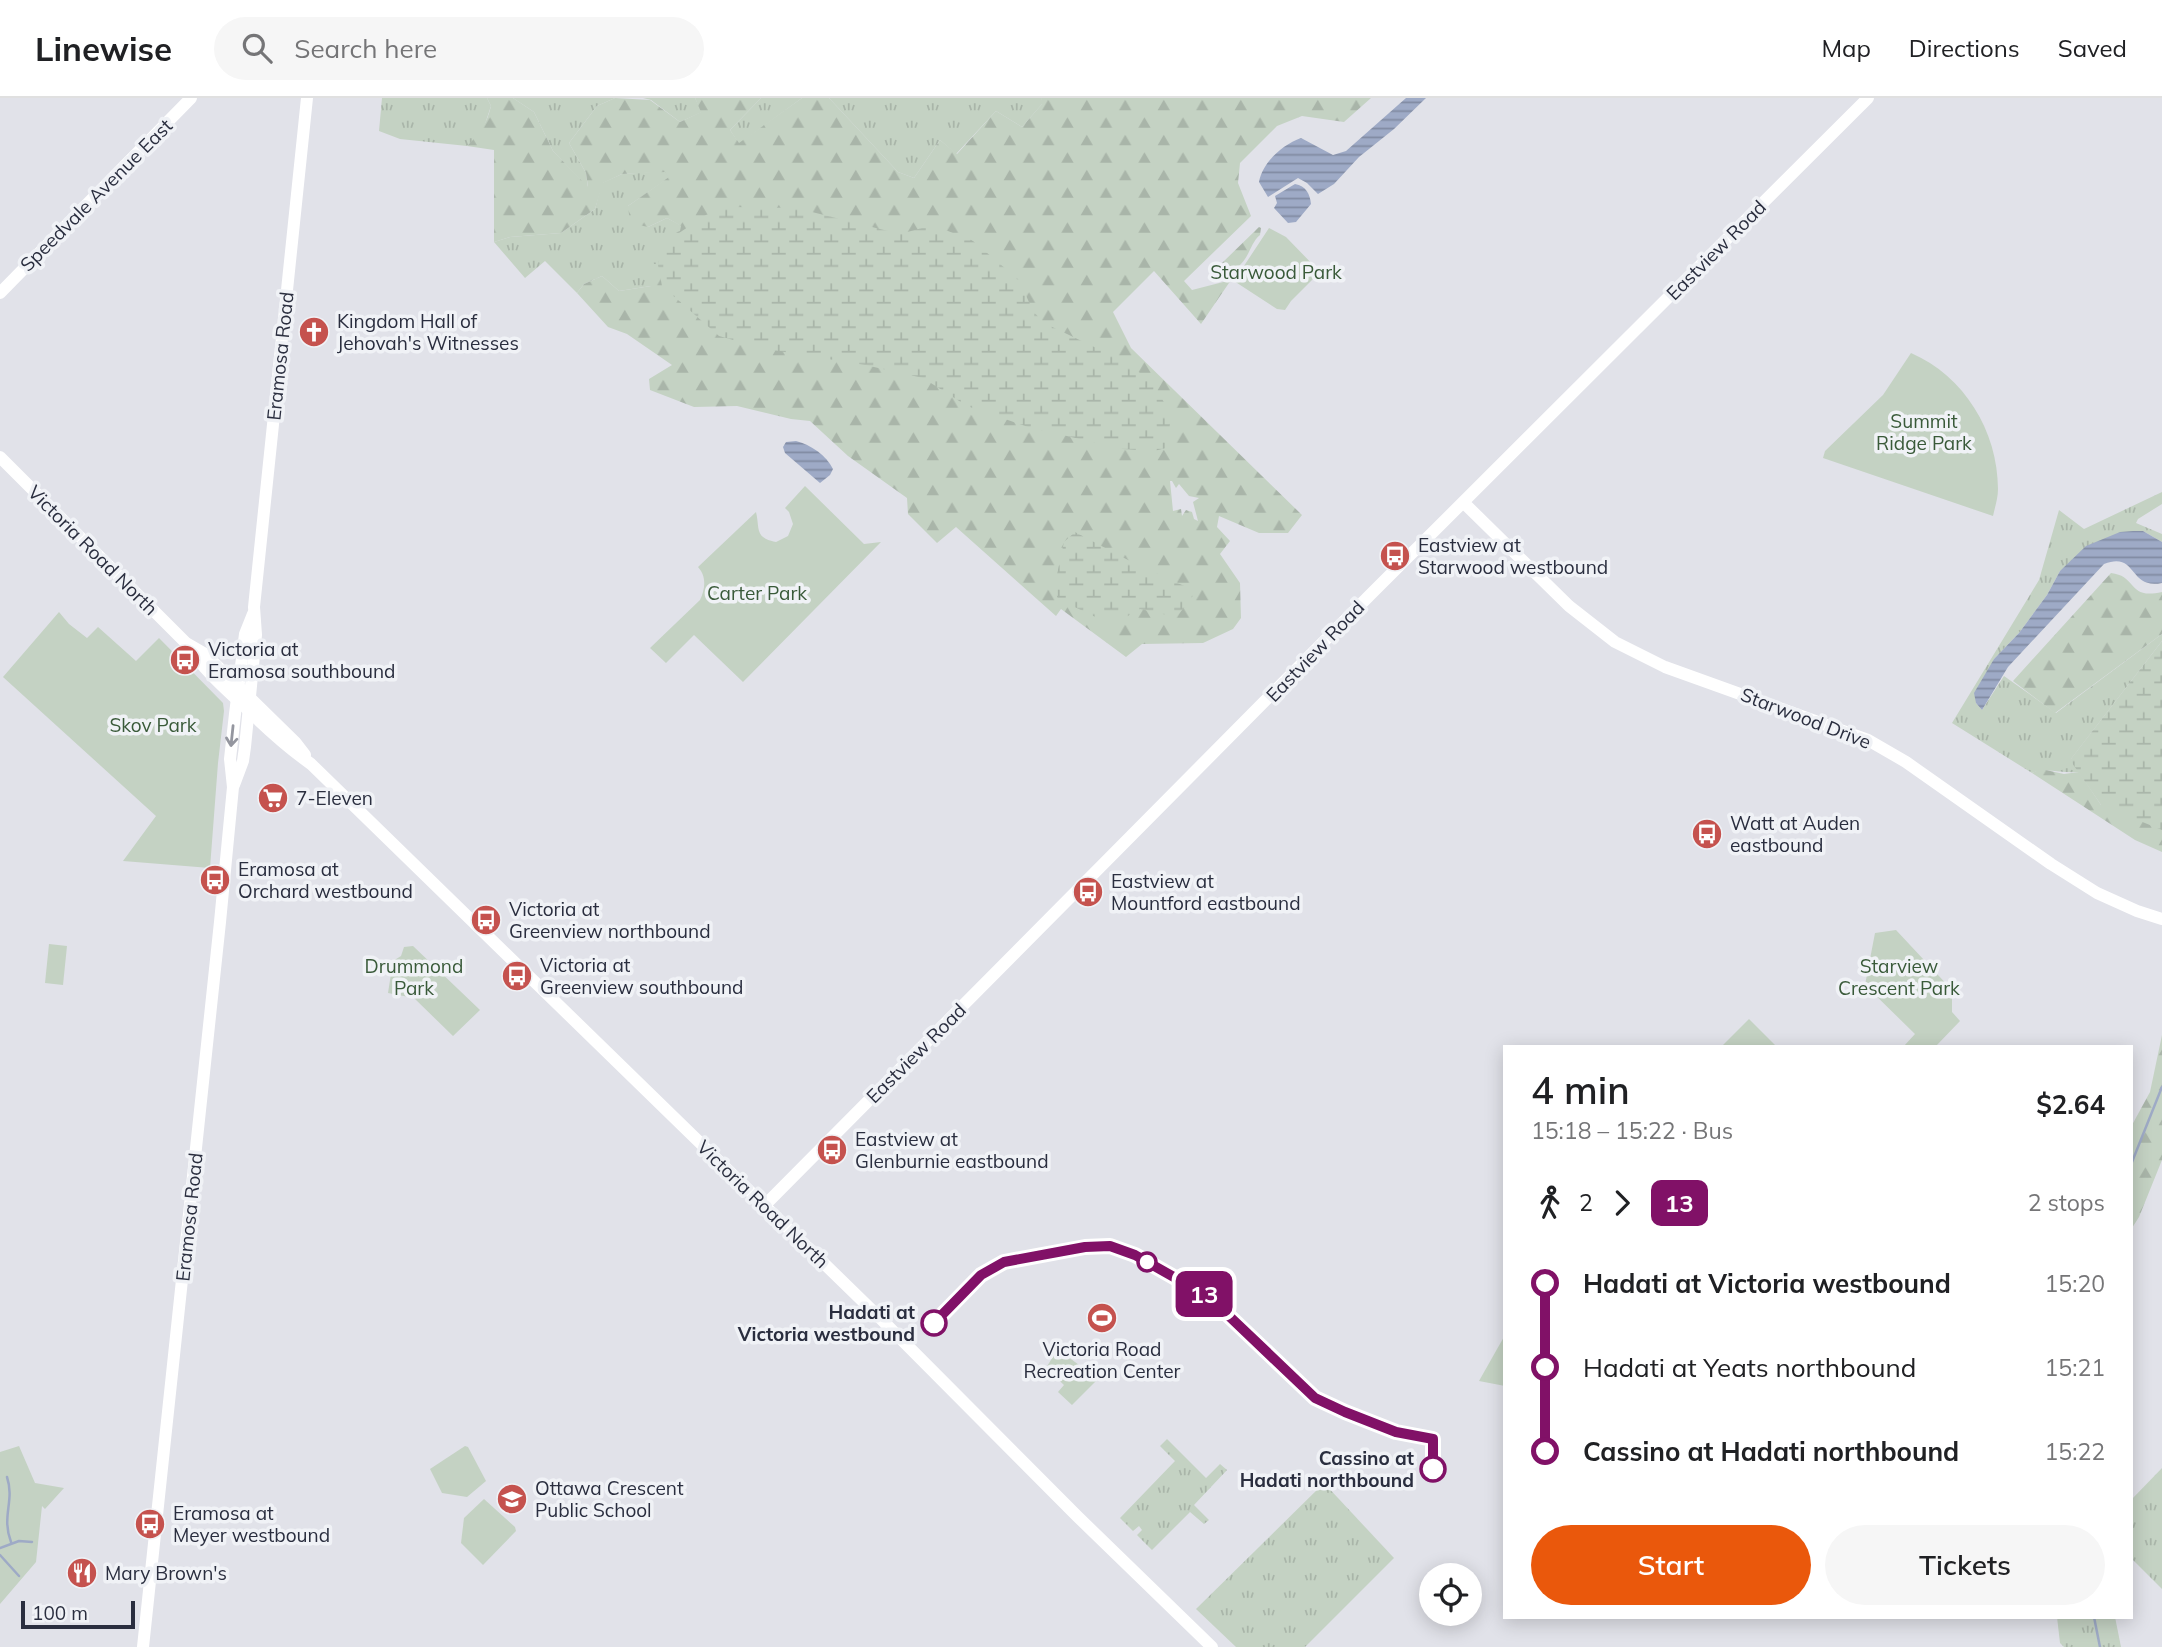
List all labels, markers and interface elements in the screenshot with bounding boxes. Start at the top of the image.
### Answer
search box [214,17,704,80]
text: Linewise [35,28,172,69]
icon: search [238,29,276,67]
text: Search here [294,32,437,65]
text: Map [1821,33,1871,63]
text: Directions [1909,33,2020,63]
text: Saved [2058,33,2127,63]
street label: Speedvale Avenue East [15,113,178,276]
street label: Eastview Road [1661,195,1771,305]
park label: Starwood Park [1210,260,1342,284]
street label: Eramosa Road [261,290,299,422]
place label: Kingdom Hall of Jehovah's Witnesses [337,309,519,355]
church icon: Kingdom Hall of Jehovah's Witnesses [297,315,331,349]
park label: Summit Ridge Park [1876,409,1972,455]
street label: Victoria Road North [23,480,163,620]
place label: Eastview at Starwood westbound [1418,533,1608,579]
bus stop icon: Eastview at Starwood westbound [1378,539,1412,573]
park label: Carter Park [707,581,807,605]
street label: Eastview Road [1261,595,1369,707]
place label: Victoria at Eramosa southbound [208,637,395,683]
bus stop icon: Victoria at Eramosa southbound [168,643,202,677]
street label: Starwood Drive [1737,682,1875,754]
park label: Skov Park [109,713,197,737]
one-way arrow [226,724,239,747]
supermarket icon: 7-Eleven [256,781,290,815]
place label: 7-Eleven [296,786,373,810]
place label: Watt at Auden eastbound [1730,811,1860,857]
bus stop icon: Watt at Auden eastbound [1690,817,1724,851]
place label: Eramosa at Orchard westbound [238,857,413,903]
bus stop icon: Eramosa at Orchard westbound [198,863,232,897]
place label: Eastview at Mountford eastbound [1111,869,1301,915]
bus stop icon: Eastview at Mountford eastbound [1071,875,1105,909]
place label: Victoria at Greenview northbound [509,897,711,943]
bus stop icon: Victoria at Greenview northbound [469,903,503,937]
place label: Victoria at Greenview southbound [540,953,743,999]
park label: Drummond Park [365,954,463,1000]
park label: Starview Crescent Park [1838,954,1960,1000]
bus stop icon: Victoria at Greenview southbound [500,959,534,993]
street label: Eastview Road [861,998,971,1108]
text: 4 min [1531,1066,1630,1114]
text: $2.64 [2036,1088,2105,1121]
text: 15:18 – 15:22 · Bus [1531,1116,1733,1145]
place label: Eastview at Glenburnie eastbound [855,1127,1049,1173]
bus stop icon: Eastview at Glenburnie eastbound [815,1133,849,1167]
street label: Victoria Road North [692,1135,834,1273]
street label: Eramosa Road [170,1151,208,1283]
icon: walk [1531,1184,1569,1222]
icon: forward [1603,1184,1641,1222]
text: 2 [1579,1188,1593,1217]
text: 13 [1665,1188,1694,1218]
text: 2 stops [2028,1188,2105,1217]
unlabelled marker [1137,1252,1157,1272]
text: Hadati at Victoria westbound [1583,1267,1951,1300]
text: 15:20 [2045,1269,2105,1298]
line badge: 13 [1172,1271,1236,1317]
text: 13 [1190,1279,1218,1309]
place label: Hadati at Victoria westbound [737,1300,915,1346]
sports icon: Victoria Road Recreation Center [1085,1301,1119,1335]
marker: Hadati at Victoria westbound [921,1310,947,1336]
place label: Victoria Road Recreation Center [1024,1337,1181,1383]
text: Hadati at Yeats northbound [1583,1351,1916,1384]
text: 15:21 [2045,1353,2105,1382]
text: Cassino at Hadati northbound [1583,1435,1959,1468]
text: 15:22 [2045,1437,2105,1466]
place label: Cassino at Hadati northbound [1240,1446,1414,1492]
marker: Cassino at Hadati northbound [1420,1456,1446,1482]
place label: Ottawa Crescent Public School [535,1476,684,1522]
school or university icon: Ottawa Crescent Public School [495,1482,529,1516]
place label: Eramosa at Meyer westbound [173,1501,330,1547]
bus stop icon: Eramosa at Meyer westbound [133,1507,167,1541]
button: Start [1531,1525,1811,1605]
button: Tickets [1825,1525,2105,1605]
restaurant icon: Mary Brown's [65,1556,99,1590]
place label: Mary Brown's [105,1561,227,1585]
map controls [1419,1563,1482,1626]
button: locate [1419,1563,1482,1626]
scale bar [21,1598,135,1630]
text: 100 m [32,1601,88,1625]

